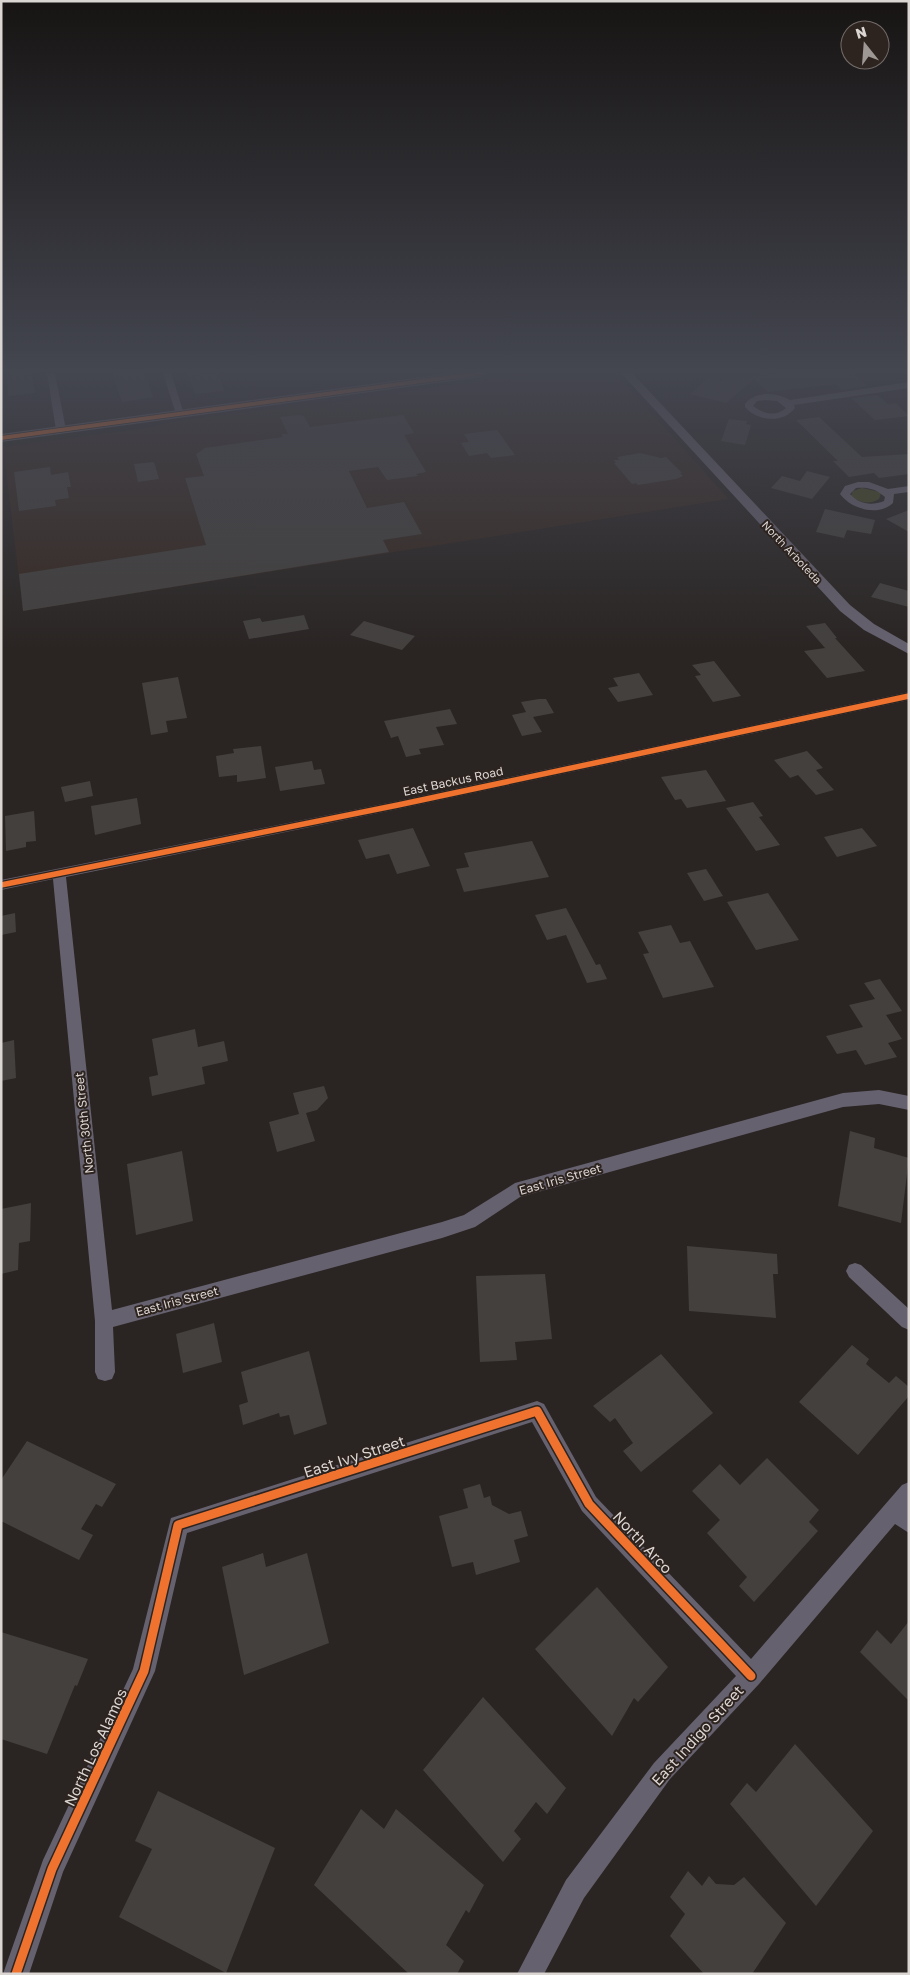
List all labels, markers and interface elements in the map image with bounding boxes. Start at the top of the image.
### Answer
north arrow [840,20,890,70]
text: N [853,22,869,42]
street label: North Arboleda [760,518,824,586]
street label: East Backus Road [401,763,505,799]
street label: North 30th Street [71,1072,97,1174]
street label: East Iris Street [517,1160,603,1198]
street label: East Iris Street [134,1283,220,1319]
street label: East Ivy Street [301,1431,407,1481]
street label: North Arco [610,1507,676,1577]
street label: East Indigo Street [647,1681,747,1789]
street label: North Los Alamos [60,1685,130,1809]

